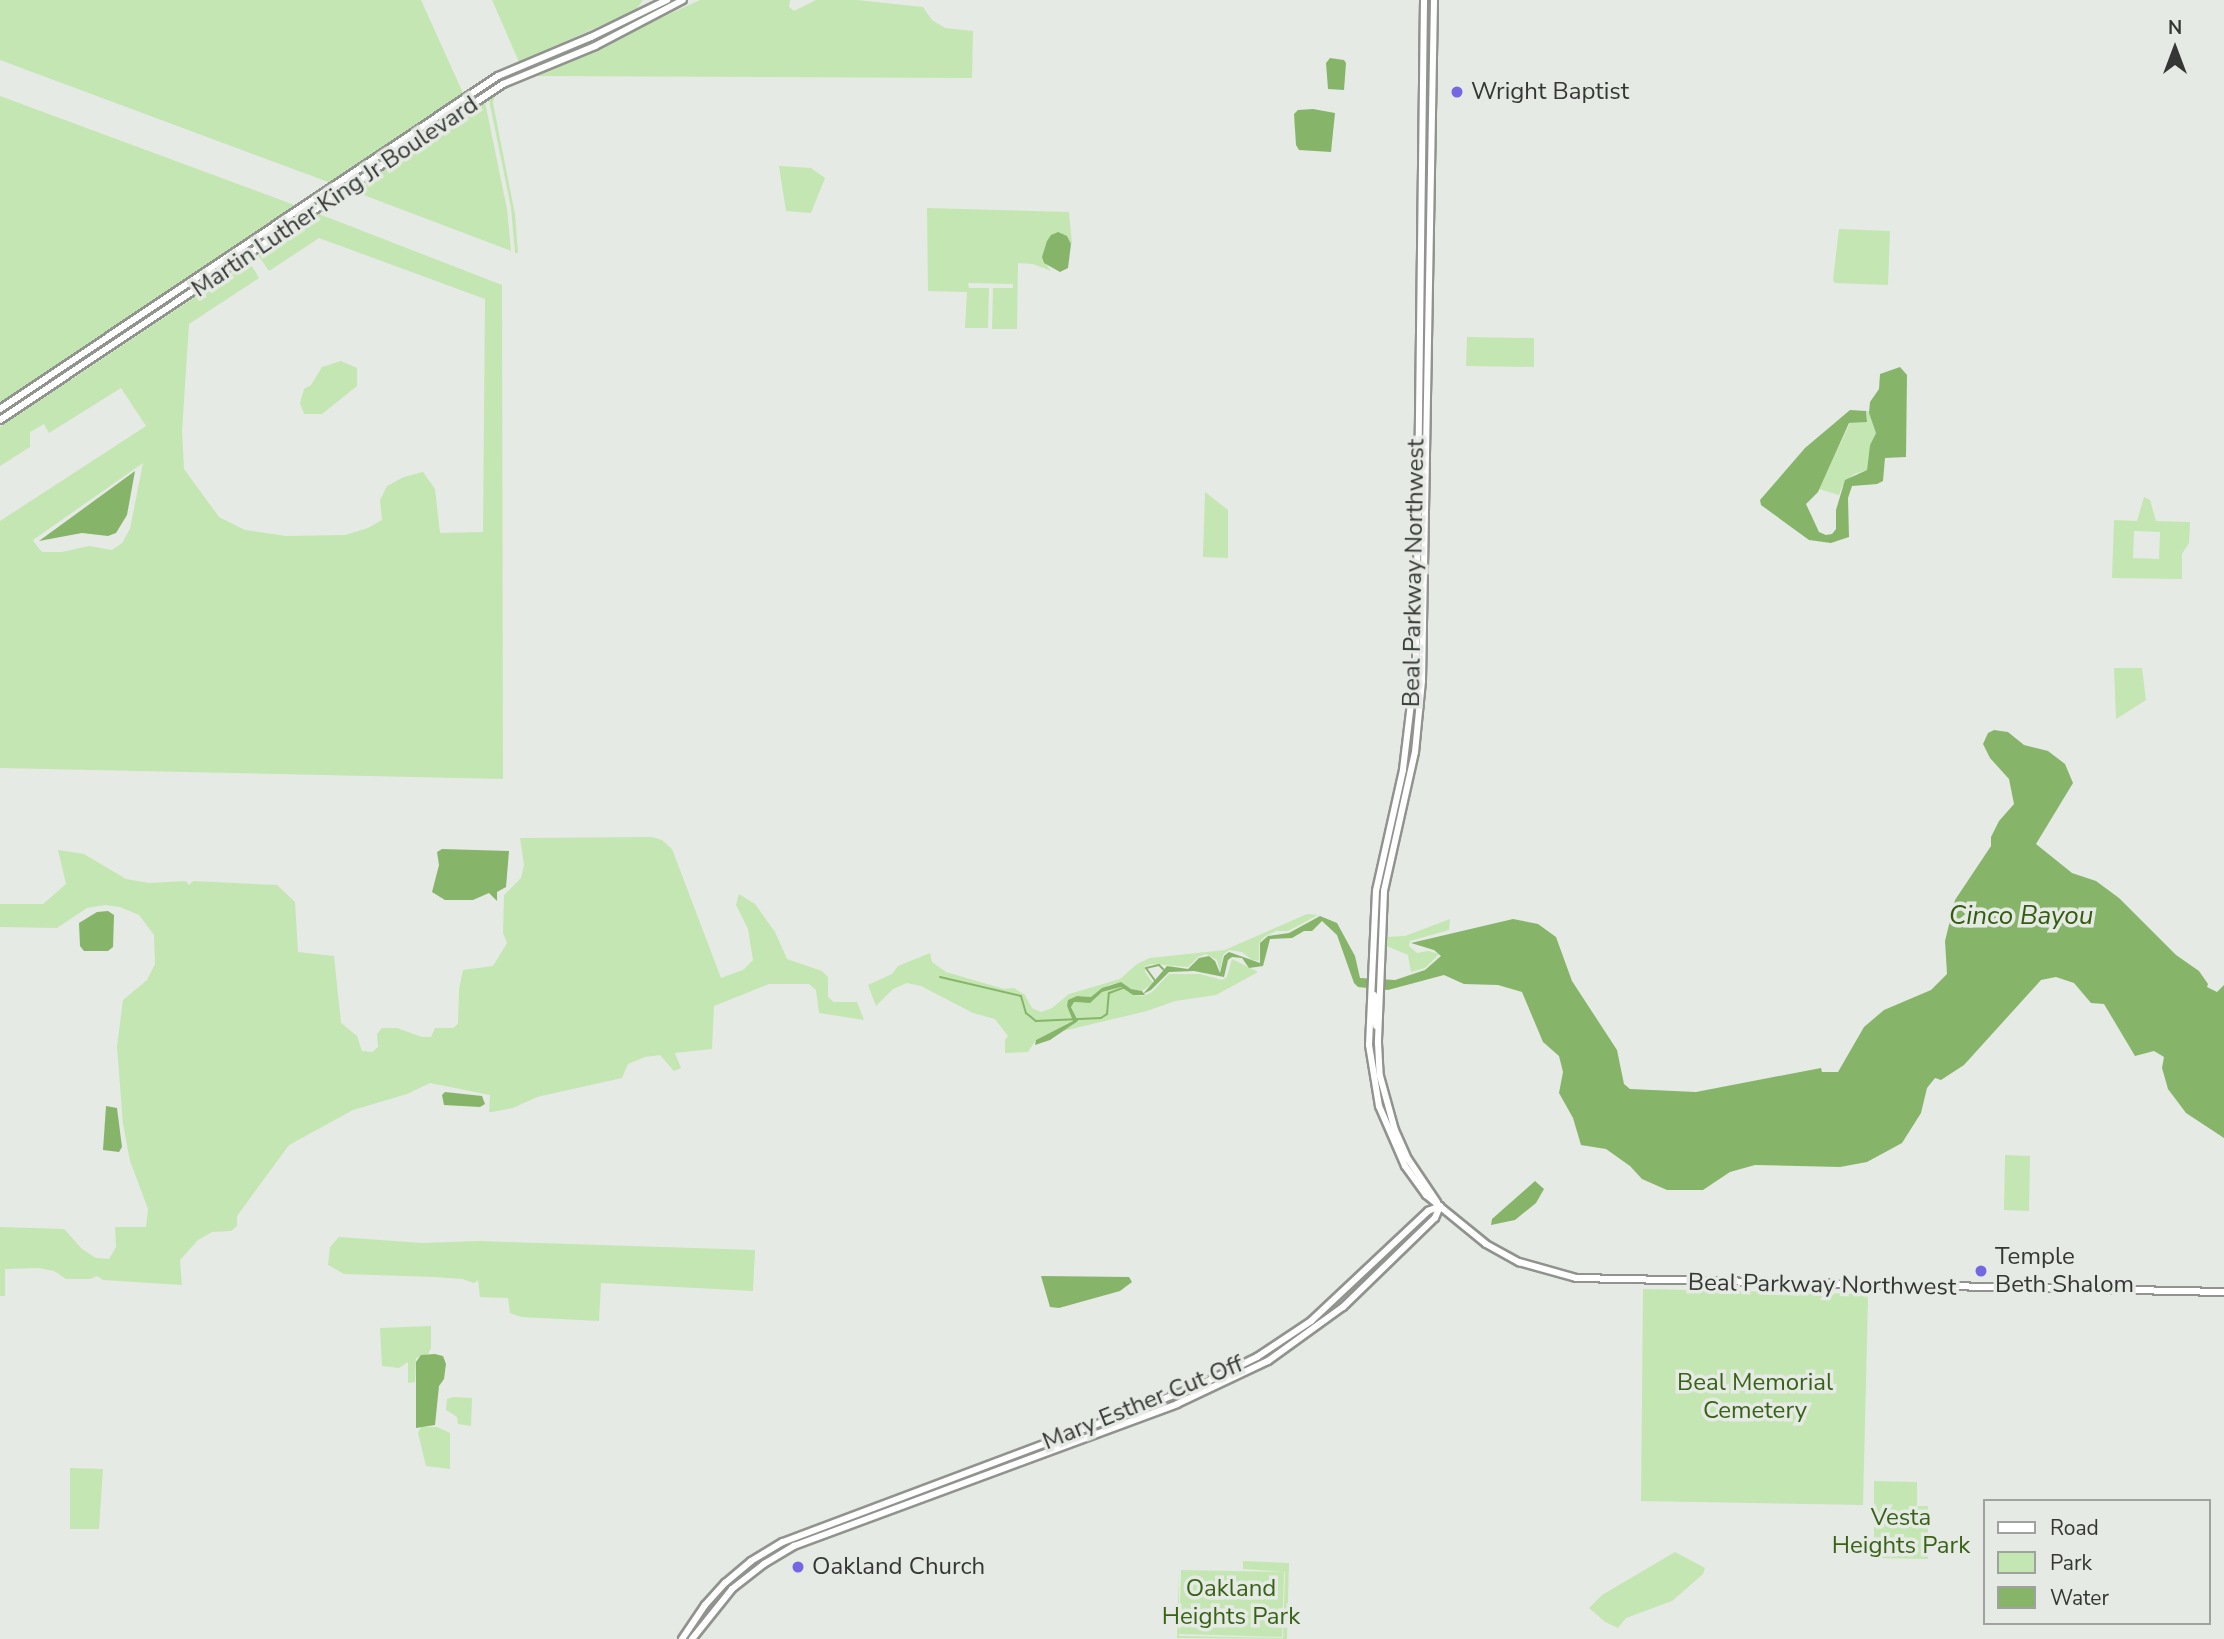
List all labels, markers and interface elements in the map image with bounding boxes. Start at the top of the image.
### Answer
north arrow [2140,14,2210,84]
text: N [2168,15,2182,41]
place label: Wright Baptist [1471,78,1629,106]
marker: Wright Baptist [1449,84,1465,100]
street label: Martin Luther King Jr Boulevard [186,90,484,304]
street label: Beal Parkway Northwest [1397,439,1431,707]
water label: Cinco Bayou [1949,900,2093,932]
place label: Temple Beth Shalom [1995,1243,2134,1299]
marker: Temple Beth Shalom [1973,1263,1989,1279]
street label: Beal Parkway Northwest [1688,1268,1956,1302]
street label: Mary Esther Cut Off [1039,1350,1247,1456]
park label: Beal Memorial Cemetery [1677,1369,1833,1425]
legend [1982,1499,2210,1625]
park label: Vesta Heights Park [1832,1504,1970,1560]
text: Road [2050,1514,2099,1542]
text: Park [2050,1549,2092,1577]
place label: Oakland Church [812,1553,985,1581]
marker: Oakland Church [790,1559,806,1575]
park label: Oakland Heights Park [1162,1575,1300,1631]
text: Water [2050,1584,2109,1612]

